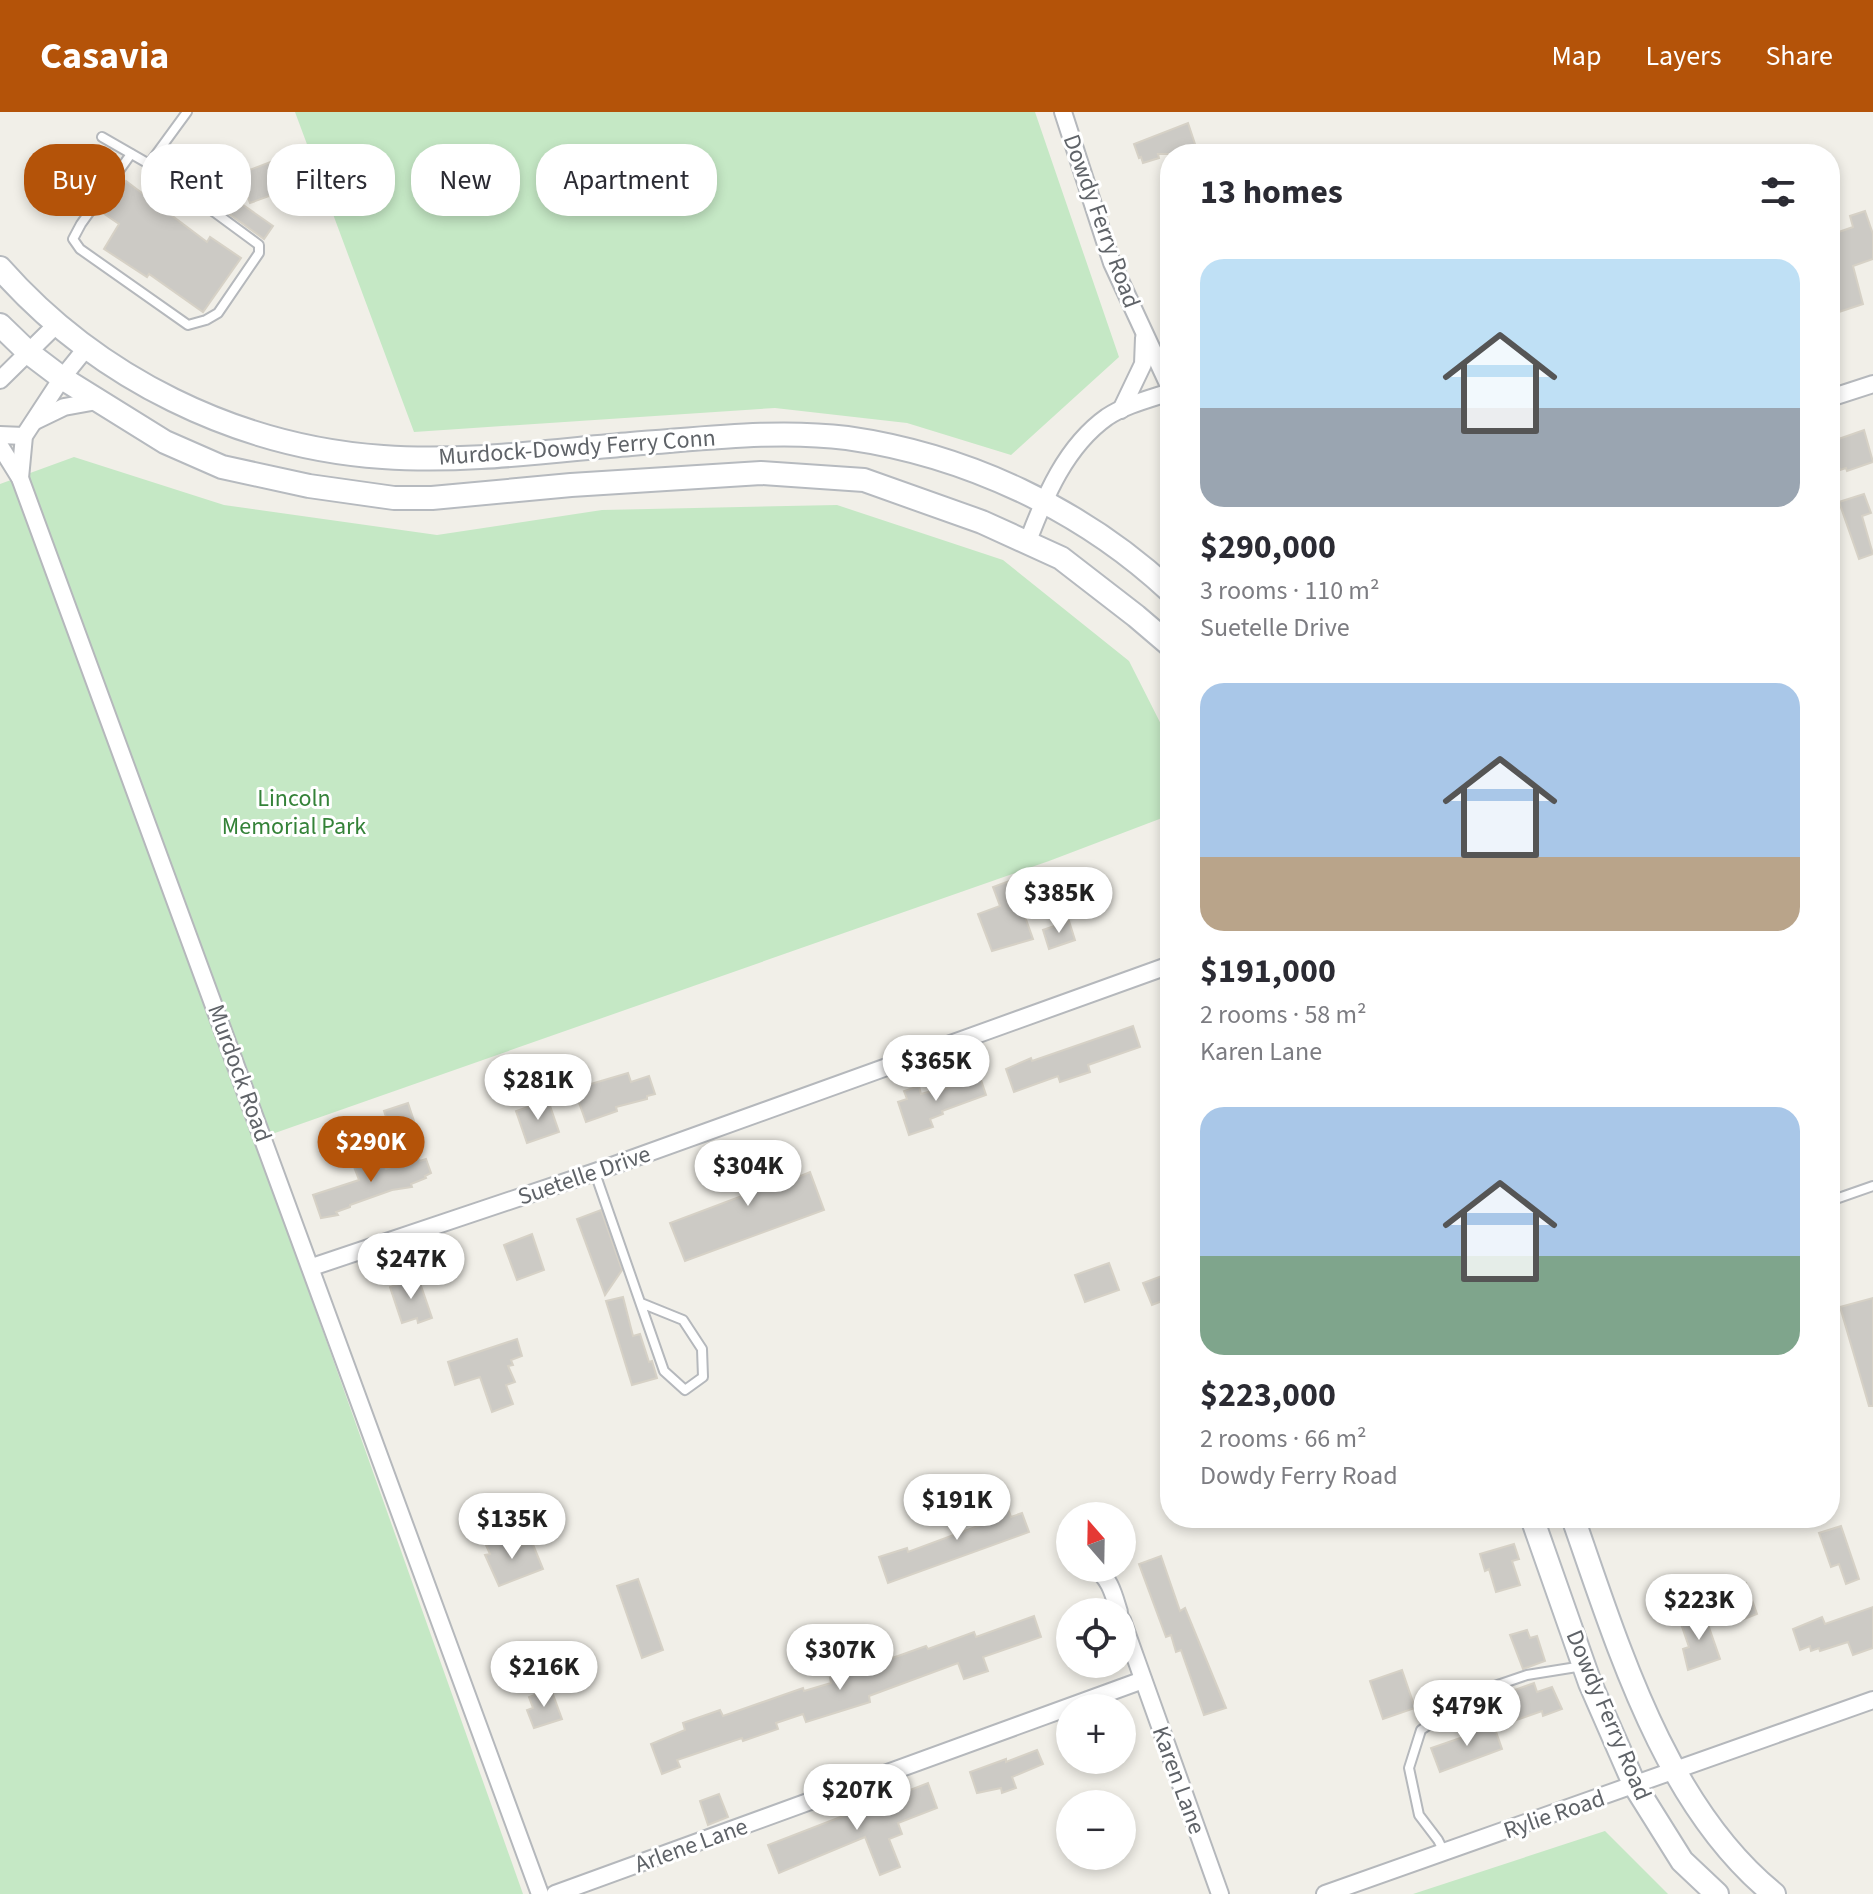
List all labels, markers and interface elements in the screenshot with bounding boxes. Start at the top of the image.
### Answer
text: Casavia [40,29,169,83]
text: Map [1551,36,1601,76]
text: Layers [1645,36,1721,76]
text: Share [1765,36,1833,76]
street label: Dowdy Ferry Road [1054,129,1149,313]
chip: Buy [24,144,125,216]
chip: Rent [141,144,251,216]
chip: Filters [267,144,395,216]
chip: New [411,144,520,216]
chip: Apartment [536,144,717,216]
text: 13 homes [1200,168,1343,217]
icon: filters [1756,170,1800,214]
icon: home [1428,311,1572,455]
street label: Murdock-Dowdy Ferry Conn [437,420,717,475]
text: $290,000 [1200,523,1336,572]
text: 3 rooms · 110 m² [1200,572,1379,609]
text: Suetelle Drive [1200,609,1350,646]
icon: home [1428,735,1572,879]
park label: Lincoln Memorial Park [222,781,366,844]
pin: $385K [1003,867,1115,935]
text: $385K [1024,874,1094,911]
text: $191,000 [1200,947,1336,996]
text: 2 rooms · 58 m² [1200,996,1367,1033]
street label: Murdock Road [198,999,281,1147]
text: Karen Lane [1200,1033,1322,1070]
pin: $365K [880,1035,992,1103]
text: $365K [901,1042,971,1079]
pin: $281K [482,1054,594,1122]
text: $281K [503,1061,573,1098]
pin: $290K [315,1116,427,1184]
text: $290K [336,1123,406,1160]
street label: Suetelle Drive [513,1136,655,1215]
pin: $304K [692,1140,804,1208]
text: $304K [713,1147,783,1184]
icon: home [1428,1159,1572,1303]
pin: $247K [355,1233,467,1301]
text: $247K [376,1240,446,1277]
text: $223,000 [1200,1371,1336,1420]
text: 2 rooms · 66 m² [1200,1420,1367,1457]
text: Dowdy Ferry Road [1200,1457,1398,1494]
pin: $191K [901,1474,1013,1542]
text: $191K [922,1481,992,1518]
pin: $135K [456,1493,568,1561]
text: $135K [477,1500,547,1537]
north arrow [1056,1502,1136,1582]
map controls [1056,1502,1136,1870]
pin: $223K [1643,1574,1755,1642]
text: $223K [1664,1581,1734,1618]
button: locate [1056,1598,1136,1678]
pin: $307K [784,1624,896,1692]
street label: Dowdy Ferry Road [1557,1624,1660,1806]
text: $307K [805,1631,875,1668]
pin: $216K [488,1641,600,1709]
text: $216K [509,1648,579,1685]
pin: $479K [1411,1680,1523,1748]
text: $479K [1432,1687,1502,1724]
button: + [1056,1694,1136,1774]
street label: Karen Lane [1143,1721,1214,1839]
pin: $207K [801,1764,913,1832]
text: $207K [822,1771,892,1808]
street label: Rylie Road [1499,1781,1610,1848]
button: − [1056,1790,1136,1870]
street label: Arlene Lane [630,1809,753,1882]

